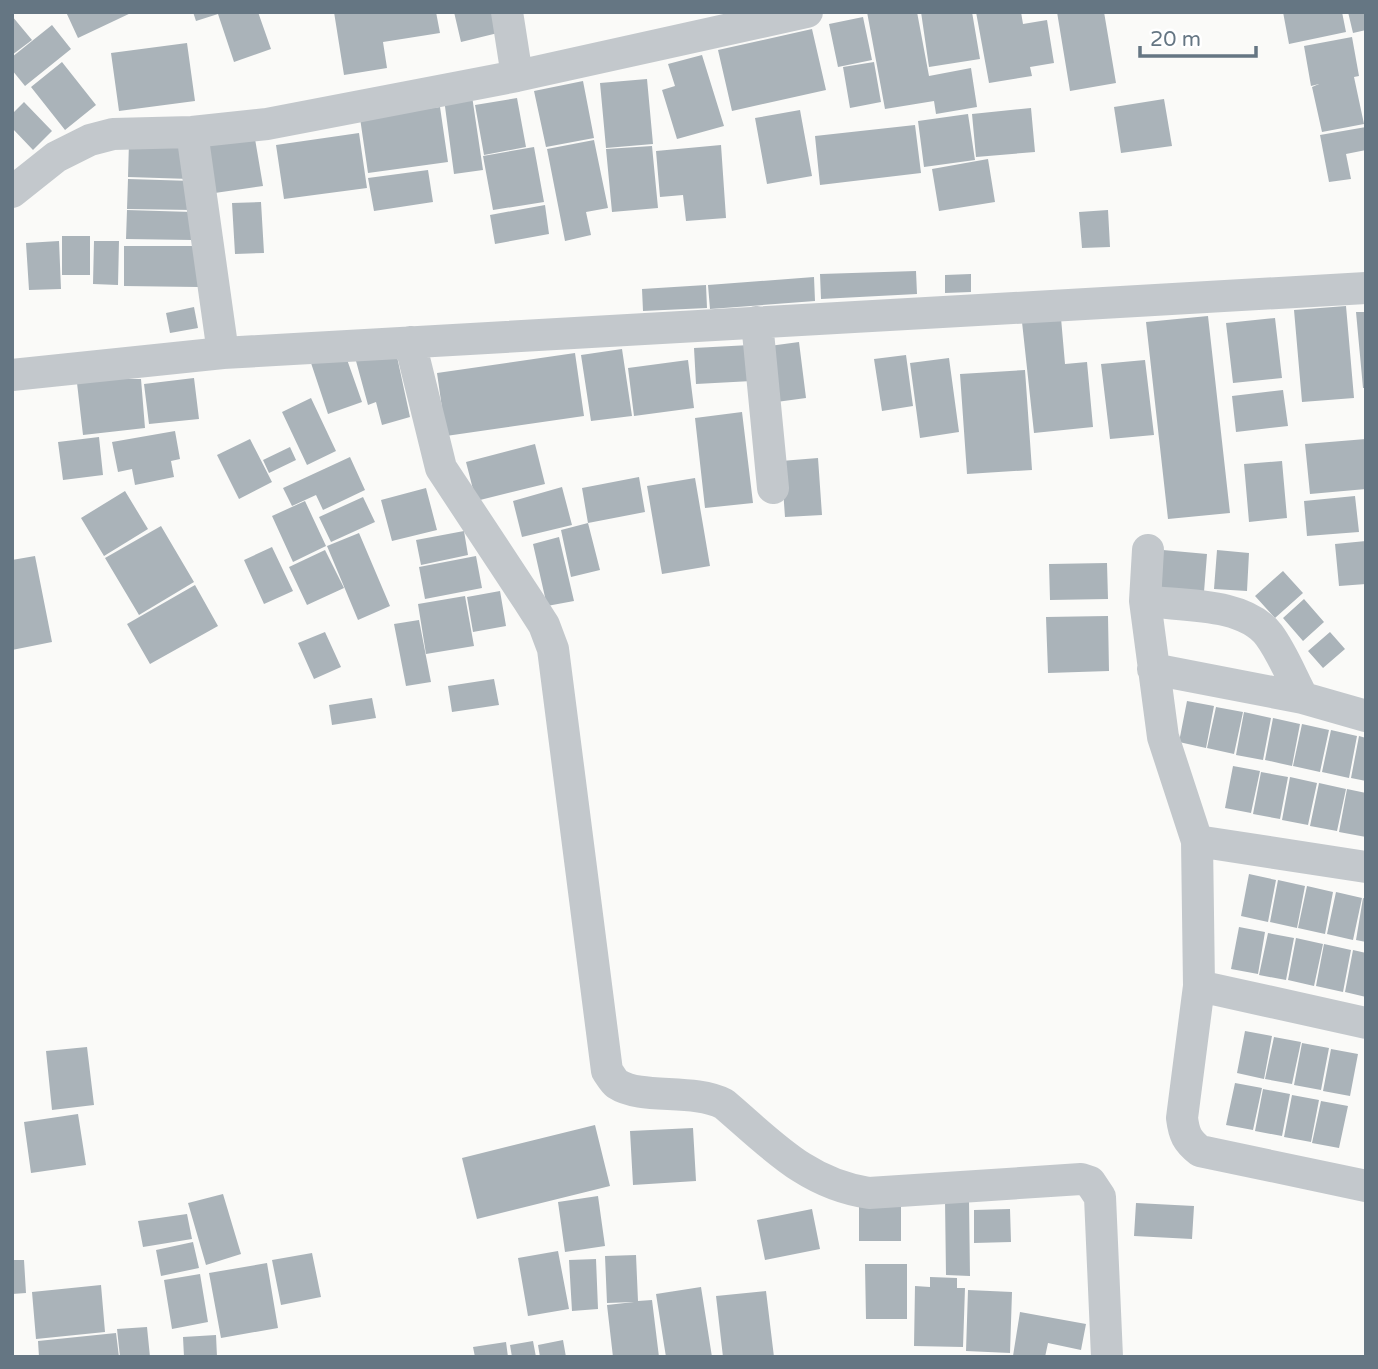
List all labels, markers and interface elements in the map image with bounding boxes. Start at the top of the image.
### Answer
scale bar [1140,14,1256,58]
text: 20 m [1150,27,1201,52]

